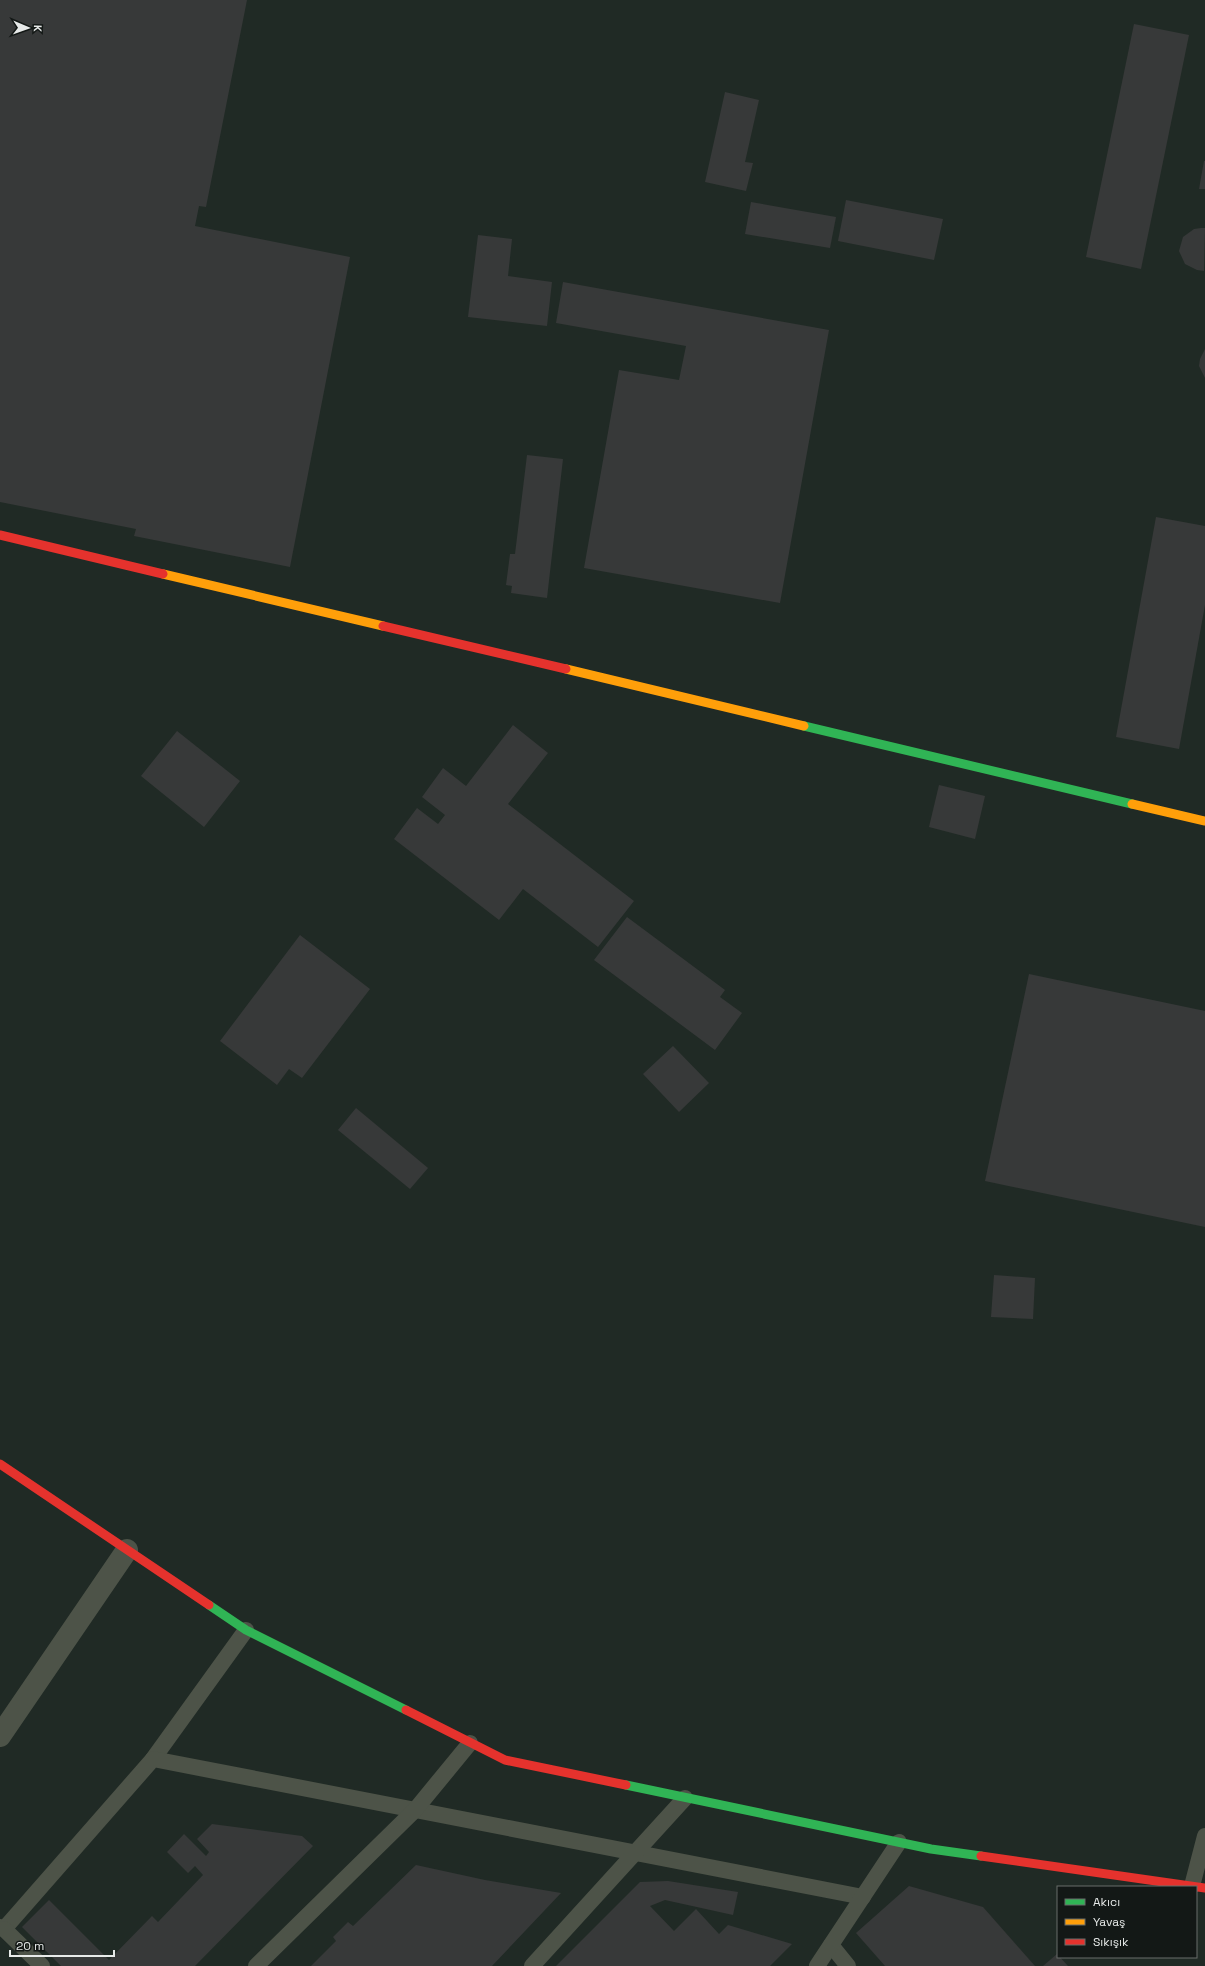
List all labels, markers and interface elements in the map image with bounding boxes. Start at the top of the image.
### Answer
north arrow [8,8,48,48]
text: K [31,25,45,32]
legend [1057,1886,1197,1958]
text: Akıcı [1093,1894,1120,1910]
text: Yavaş [1093,1914,1125,1930]
scale bar [10,1932,114,1958]
text: Sıkışık [1093,1934,1129,1950]
text: 20 m [16,1938,44,1954]

